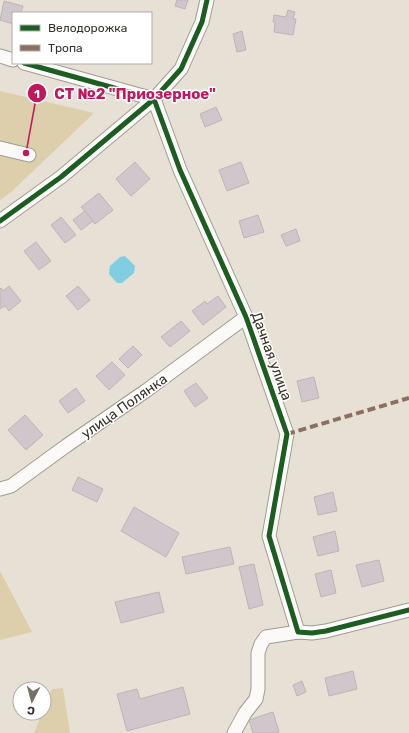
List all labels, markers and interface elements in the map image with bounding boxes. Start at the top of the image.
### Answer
legend [12,12,152,64]
text: Велодорожка [48,21,127,35]
text: Тропа [48,41,83,55]
callout: СТ №2 "Приозерное" [27,80,224,107]
text: СТ №2 "Приозерное" [54,85,216,103]
text: 1 [34,87,40,101]
street label: Дачная улица [248,310,295,403]
street label: улица Полянка [78,370,171,442]
north arrow [12,681,52,721]
text: С [26,704,36,717]

